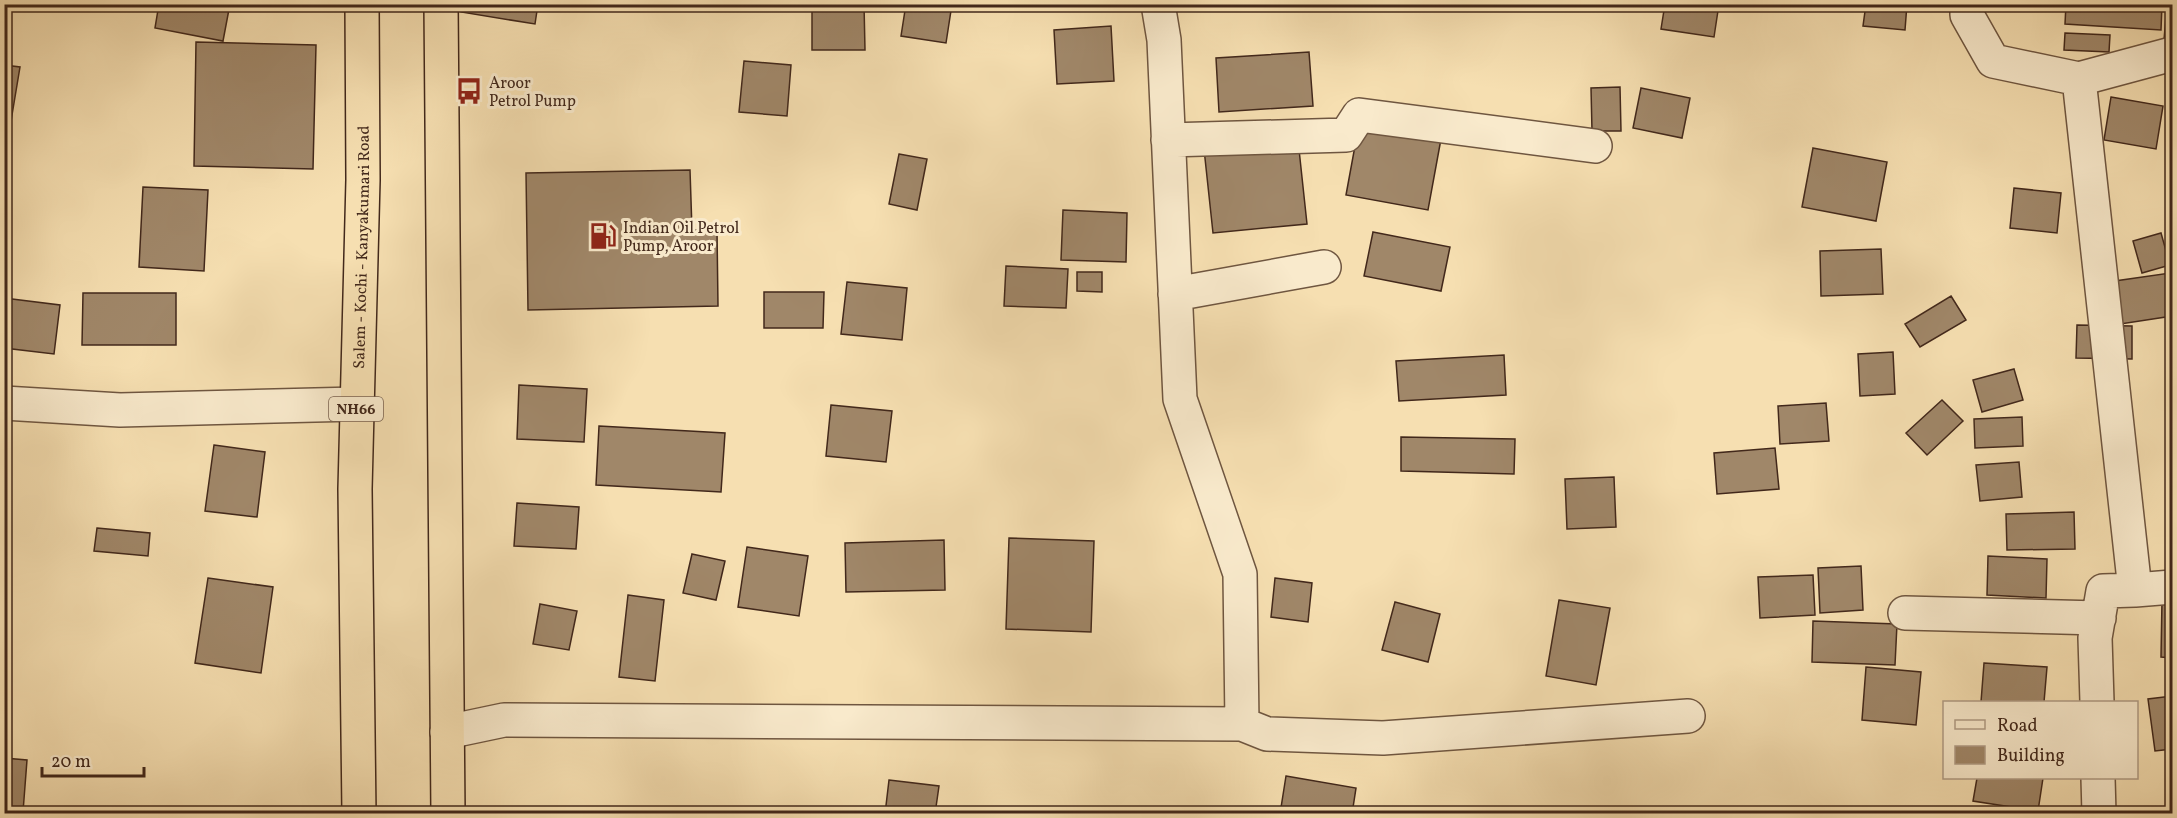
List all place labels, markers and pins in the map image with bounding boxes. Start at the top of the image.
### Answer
place label: Aroor Petrol Pump [489,73,576,113]
bus stop icon: Aroor Petrol Pump [454,76,484,106]
place label: Indian Oil Petrol Pump, Aroor [623,218,740,258]
fuel station icon: Indian Oil Petrol Pump, Aroor [588,221,618,251]

